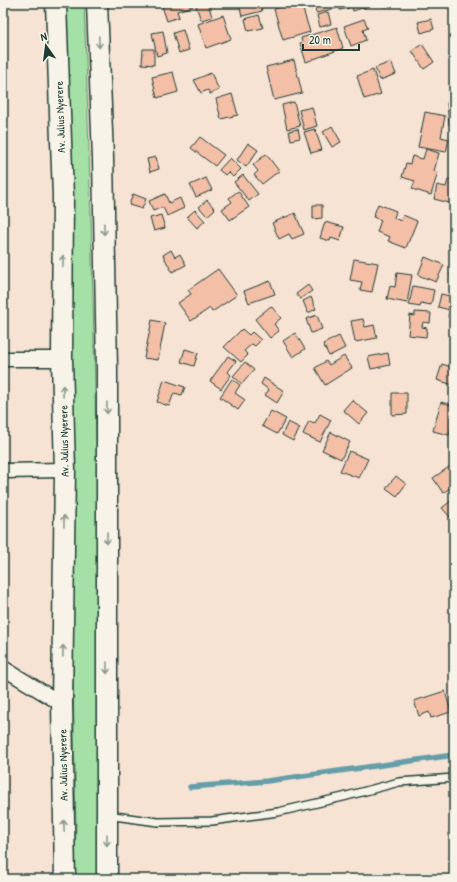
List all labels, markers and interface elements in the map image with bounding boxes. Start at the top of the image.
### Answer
north arrow [26,26,66,66]
scale bar [303,26,359,52]
text: N [39,29,48,44]
text: 20 m [309,31,331,48]
one-way arrow [95,35,103,48]
street label: Av. Julius Nyerere [52,80,68,153]
one-way arrow [100,222,108,235]
one-way arrow [59,255,67,268]
one-way arrow [59,385,67,398]
one-way arrow [103,401,111,414]
street label: Av. Julius Nyerere [56,404,72,477]
one-way arrow [60,515,68,528]
one-way arrow [103,531,111,544]
one-way arrow [59,645,67,658]
one-way arrow [103,661,111,674]
street label: Av. Julius Nyerere [55,728,71,801]
one-way arrow [60,820,68,833]
one-way arrow [103,833,111,846]

